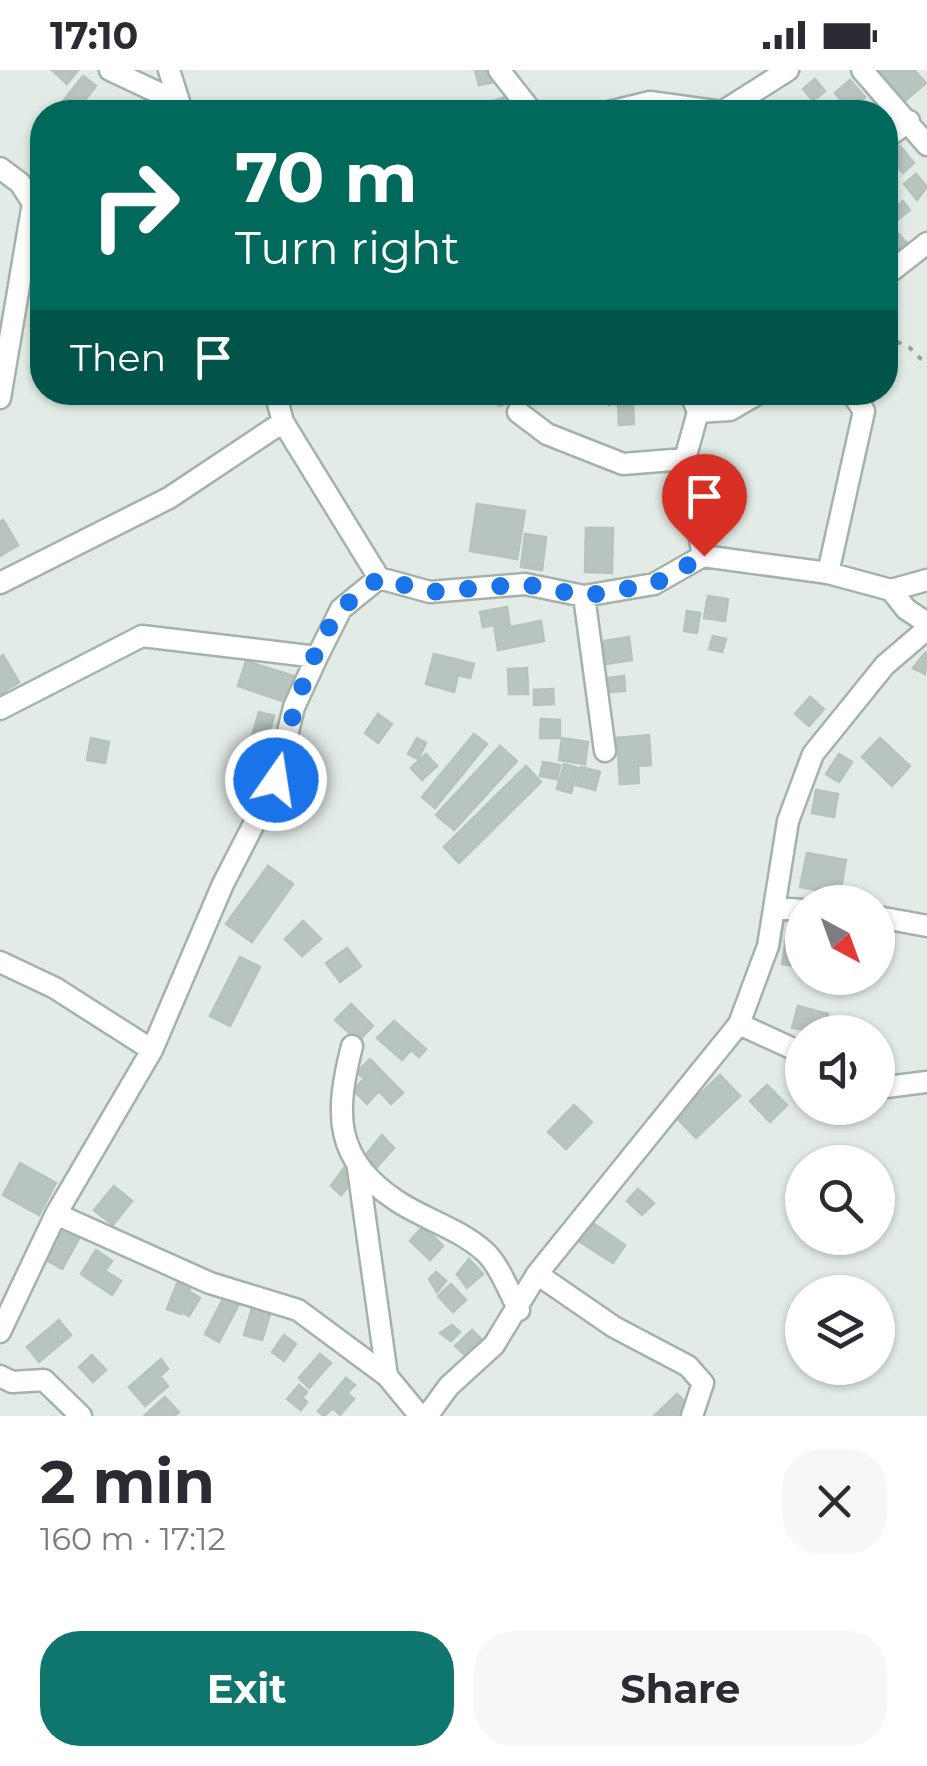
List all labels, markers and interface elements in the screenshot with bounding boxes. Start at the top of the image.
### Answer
text: 17:10 [50,12,138,59]
text: 70 m [235,134,418,220]
icon: right [70,140,200,270]
text: Turn right [235,220,460,275]
icon: arrive [186,330,241,385]
text: Then [70,334,166,381]
pin [662,454,747,557]
icon: arrive [677,469,732,524]
position arrow [224,728,328,832]
north arrow [785,885,895,995]
map controls [785,885,895,1385]
button: sound [785,1015,895,1125]
button: search [785,1145,895,1255]
button: layers [785,1275,895,1385]
text: 2 min [40,1445,215,1518]
button: close [782,1449,887,1554]
text: 160 m · 17:12 [40,1519,226,1558]
button: Exit [40,1631,454,1746]
button: Share [474,1631,887,1746]

